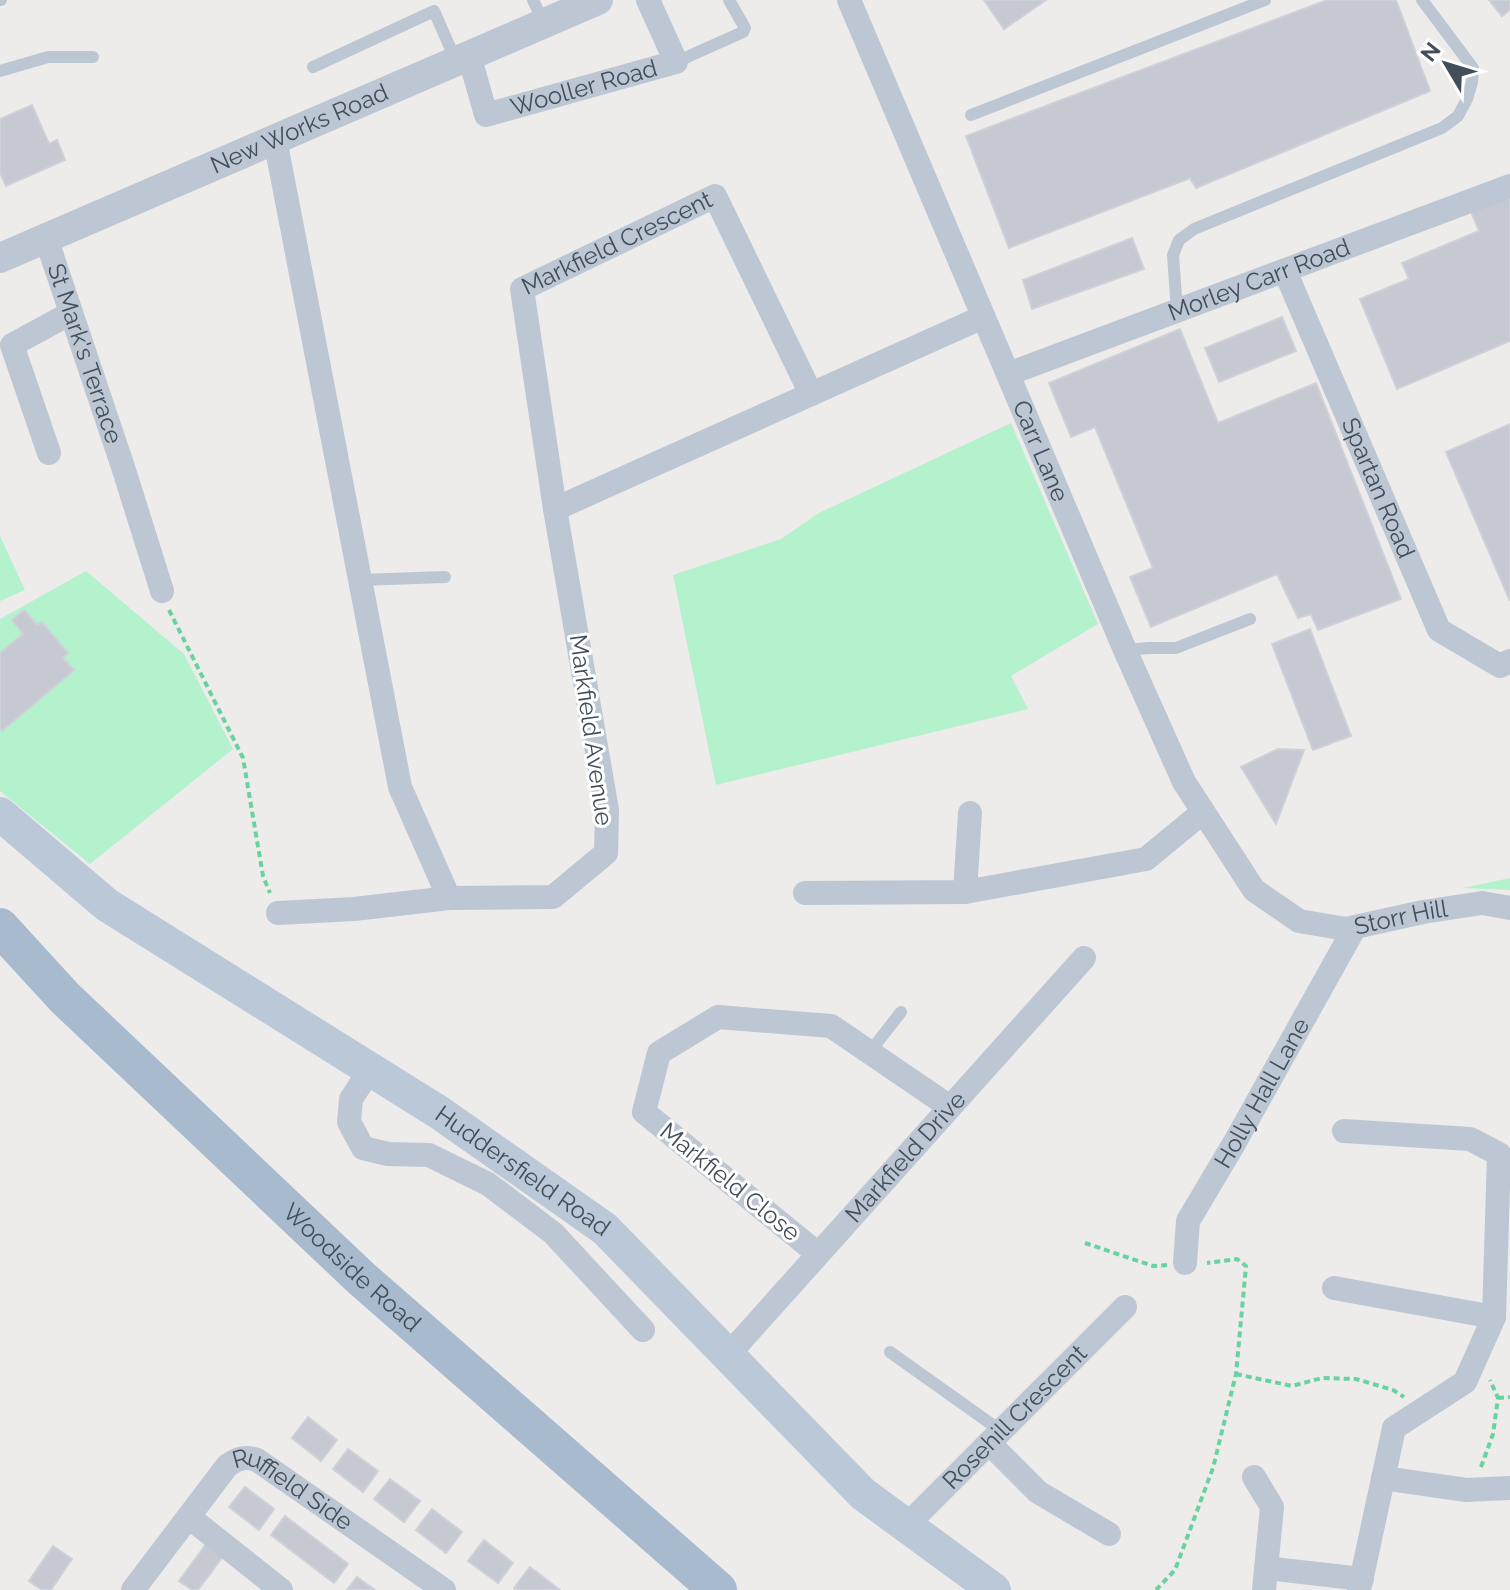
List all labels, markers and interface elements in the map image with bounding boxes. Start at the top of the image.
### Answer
north arrow [1406,24,1486,104]
text: N [1415,37,1446,66]
street label: Wooller Road [507,53,660,121]
street label: New Works Road [206,77,392,179]
street label: Markfield Crescent [517,184,717,301]
street label: Morley Carr Road [1164,232,1354,327]
street label: St Mark's Terrace [42,260,129,447]
street label: Carr Lane [1007,396,1075,506]
street label: Spartan Road [1336,413,1421,562]
street label: Markfield Avenue [564,633,619,827]
street label: Storr Hill [1351,893,1450,941]
street label: Holly Hall Lane [1208,1013,1315,1173]
street label: Markfield Drive [839,1085,972,1228]
street label: Huddersfield Road [430,1099,616,1242]
street label: Markfield Close [654,1116,806,1247]
street label: Woodside Road [277,1197,427,1338]
street label: Rosehill Crescent [936,1339,1093,1495]
street label: Ruffield Side [229,1442,359,1536]

